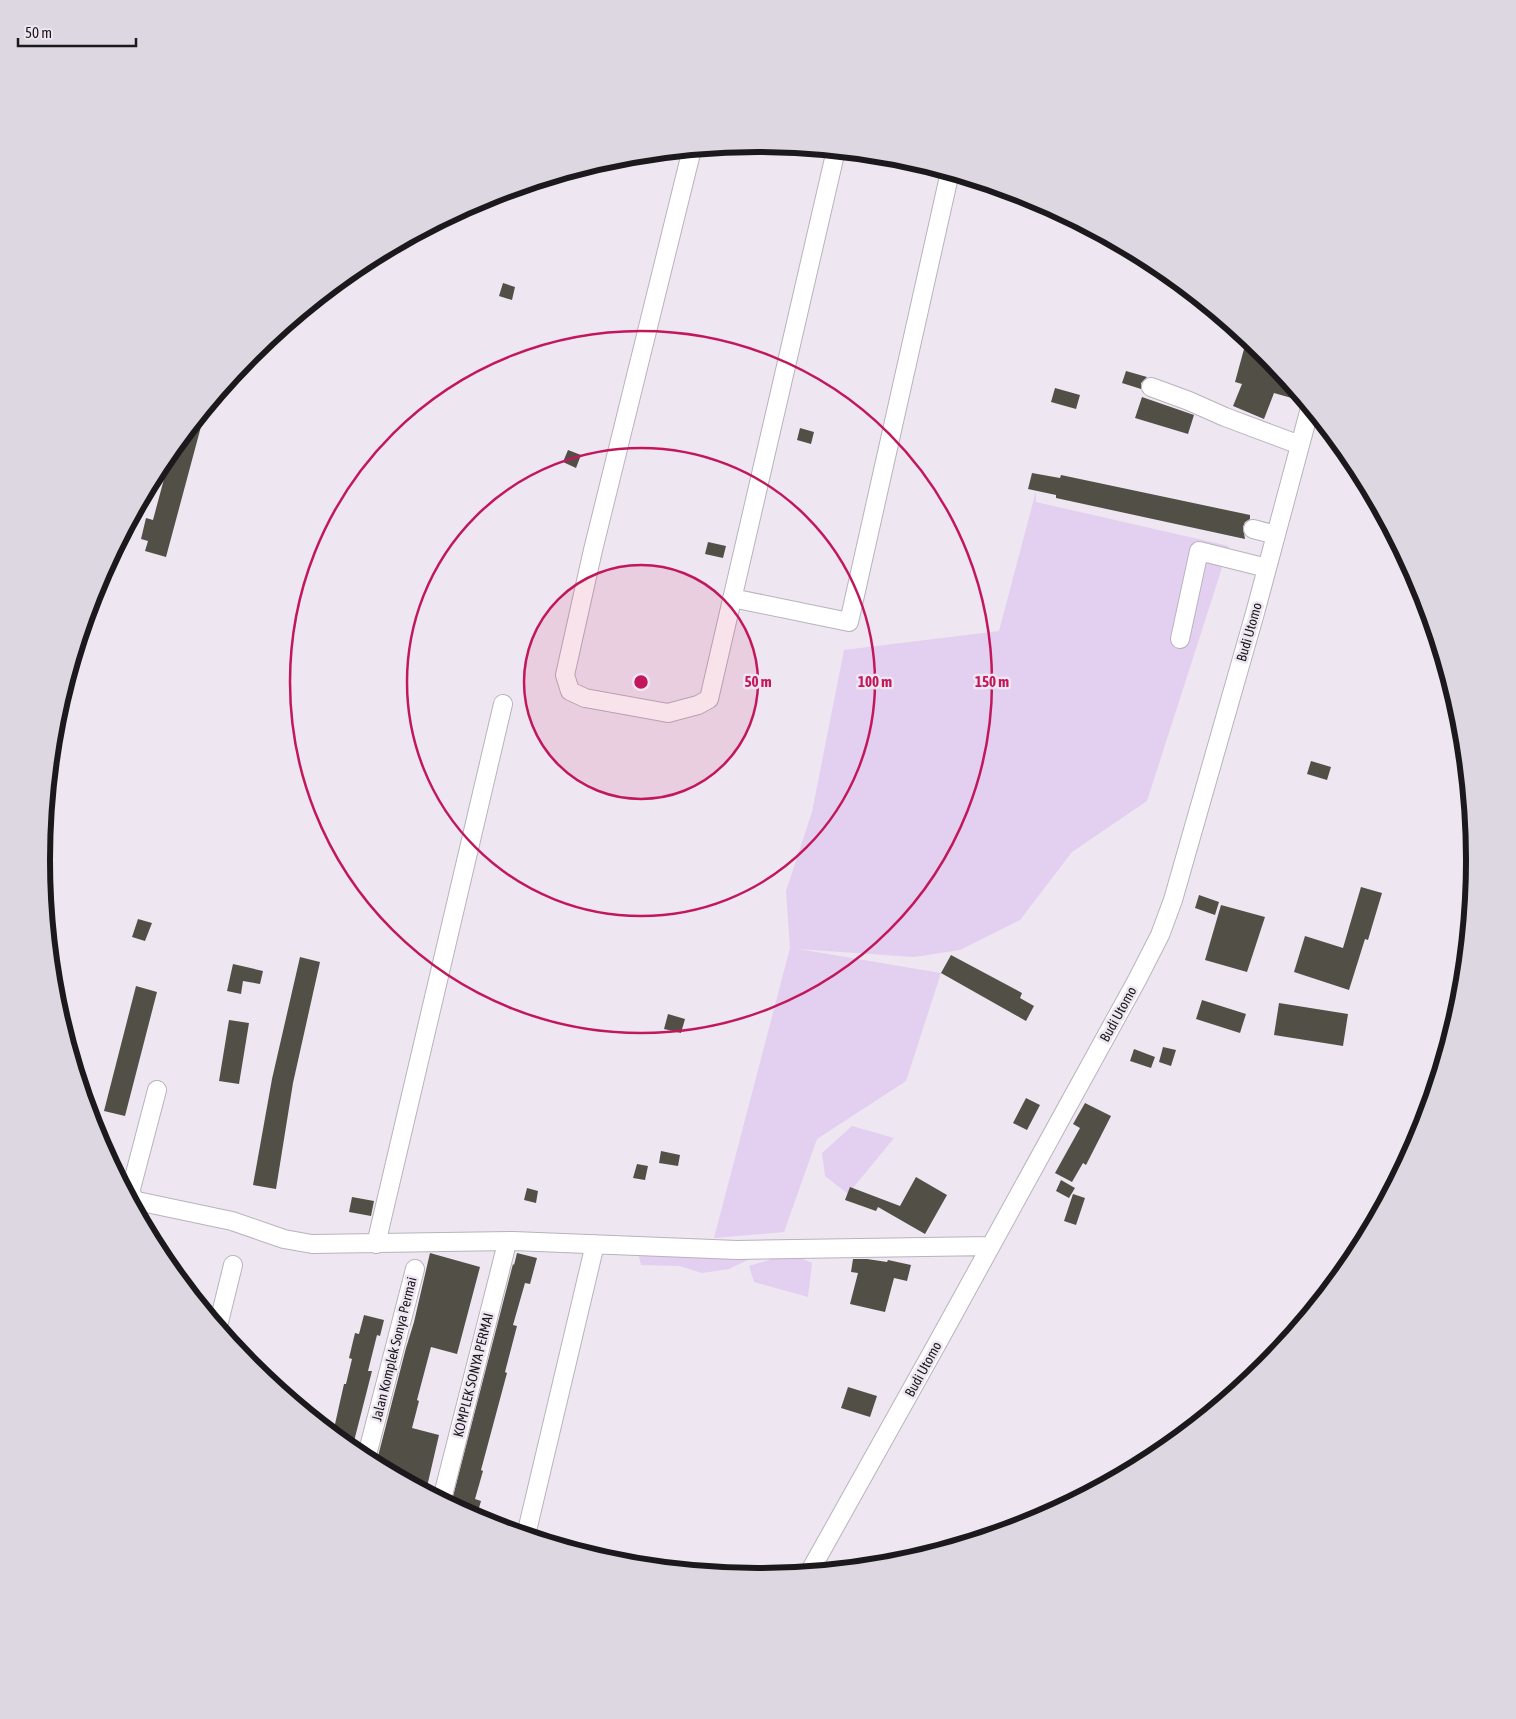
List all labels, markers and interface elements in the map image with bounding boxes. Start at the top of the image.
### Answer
scale bar [18,15,135,47]
text: 50 m [25,24,52,41]
street label: Budi Utomo [1233,601,1265,663]
centre of rings [632,673,650,691]
text: 50 m [745,673,772,690]
text: 100 m [858,673,892,690]
text: 150 m [975,673,1009,690]
street label: Budi Utomo [1096,984,1140,1044]
street label: Jalan Komplek Sonya Permai [368,1275,420,1423]
street label: KOMPLEK SONYA PERMAI [450,1311,496,1439]
street label: Budi Utomo [901,1339,945,1399]

